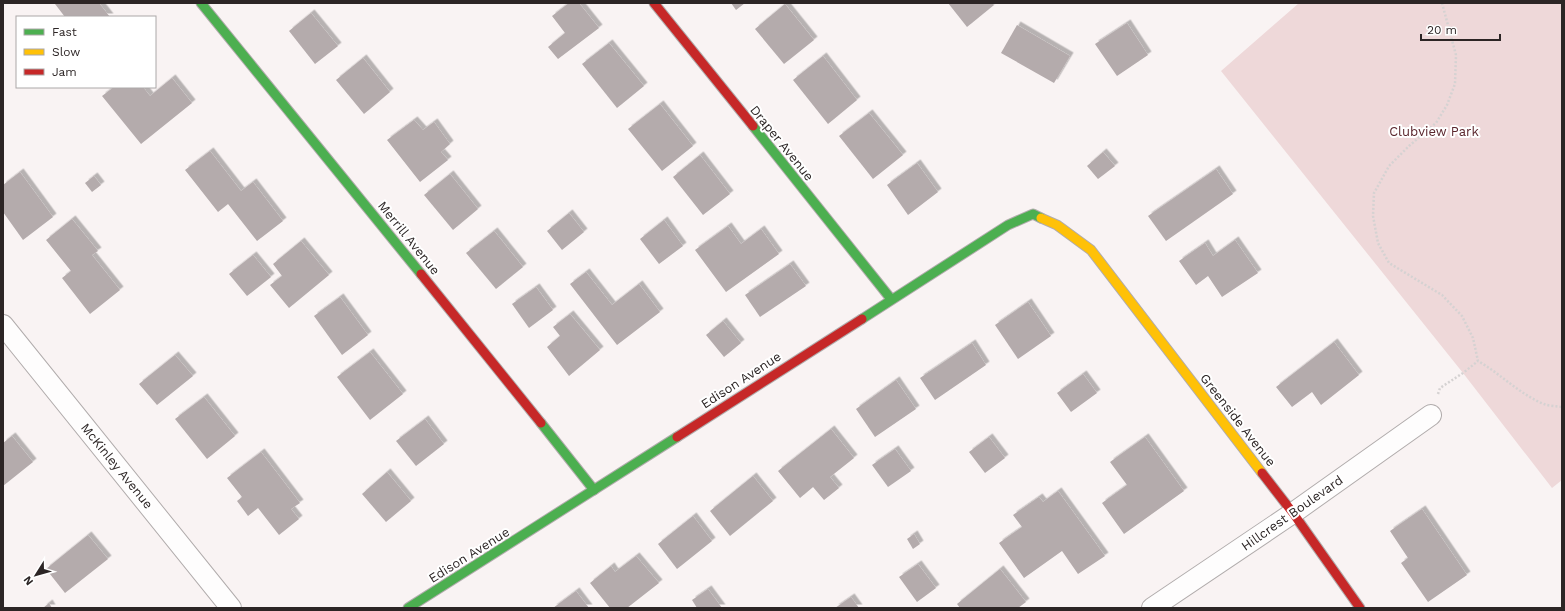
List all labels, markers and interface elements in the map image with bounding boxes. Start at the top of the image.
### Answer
legend [16,16,156,88]
scale bar [1421,16,1500,42]
text: 20 m [1427,23,1457,37]
text: Fast [52,25,77,39]
text: Slow [52,45,80,59]
text: Jam [52,65,77,79]
street label: Draper Avenue [747,102,817,184]
park label: Clubview Park [1389,124,1479,139]
street label: Merrill Avenue [375,198,443,278]
street label: Edison Avenue [698,349,784,411]
street label: Greenside Avenue [1197,371,1279,469]
street label: McKinley Avenue [78,420,156,512]
street label: Hillcrest Boulevard [1238,472,1346,554]
street label: Edison Avenue [426,524,512,586]
north arrow [16,555,56,595]
text: N [21,574,36,588]

